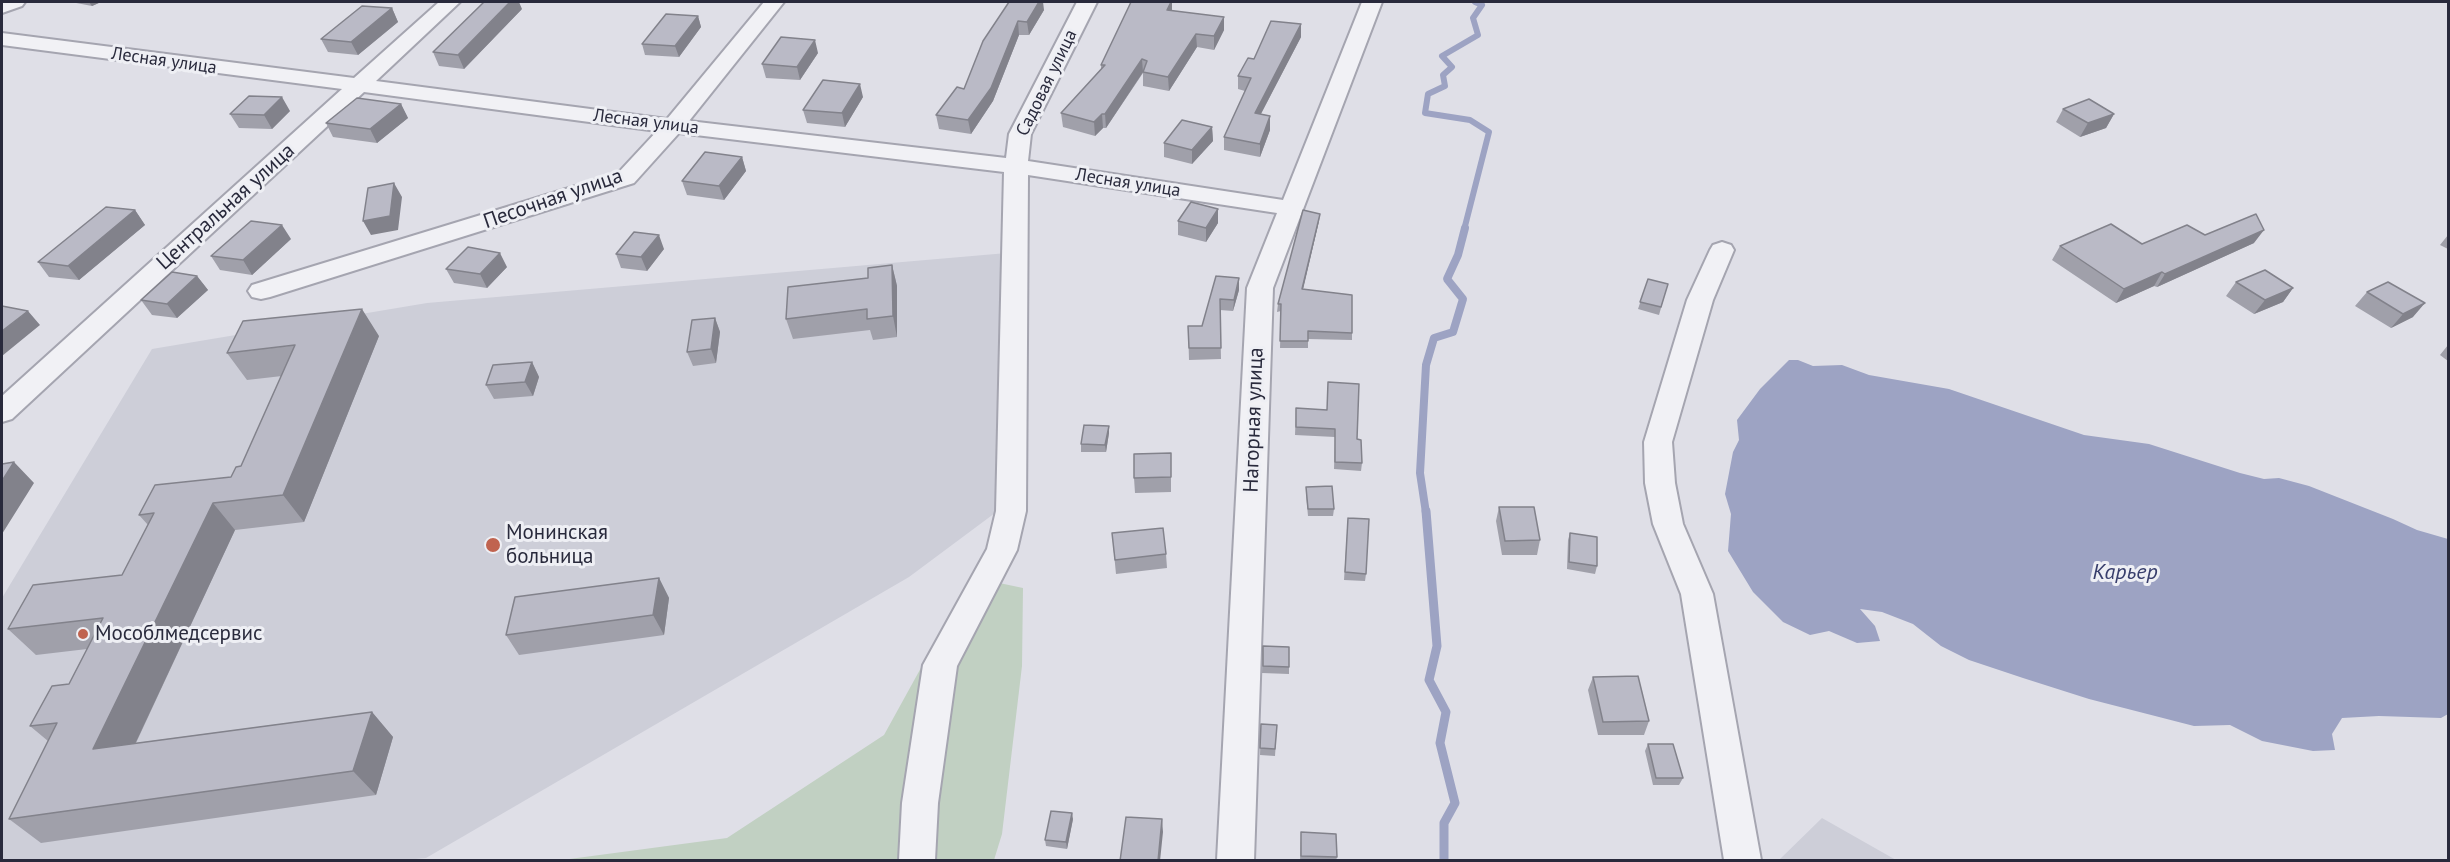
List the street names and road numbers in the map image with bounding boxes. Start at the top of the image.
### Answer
street label: Садовая улица [1012,26,1082,140]
street label: Лесная улица [110,43,218,79]
street label: Лесная улица [592,105,700,139]
street label: Центральная улица [152,138,300,276]
street label: Песочная улица [480,163,626,235]
street label: Лесная улица [1074,164,1182,202]
street label: Нагорная улица [1239,347,1269,493]

